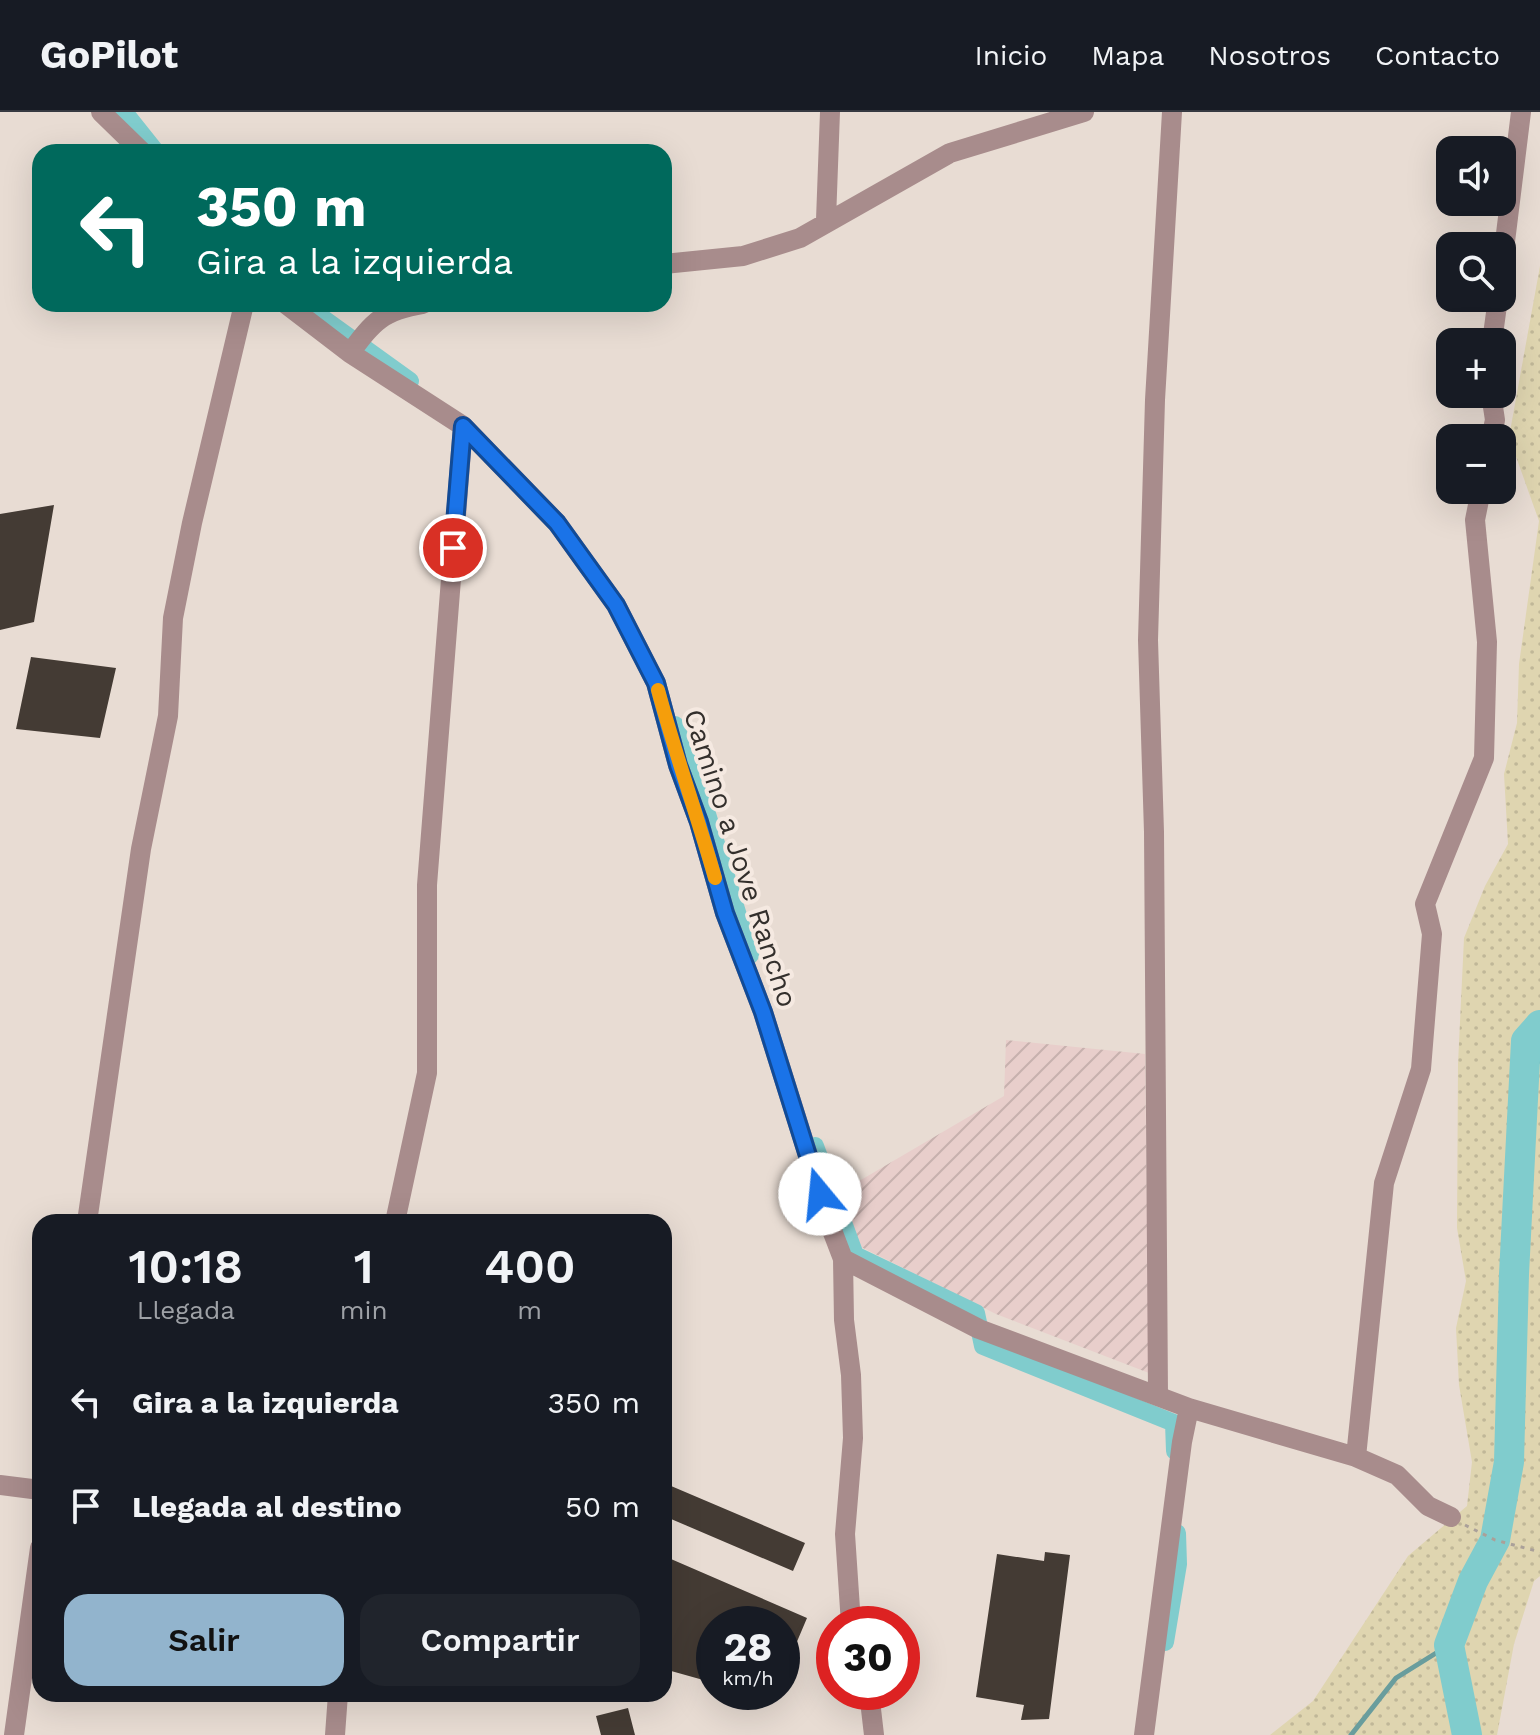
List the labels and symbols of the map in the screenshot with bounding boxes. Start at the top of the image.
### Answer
pin [419,514,487,582]
street label: Camino a Jove Rancho [677,705,804,1011]
position arrow [778,1152,862,1236]
speed limit sign: 30 [816,1606,920,1710]

